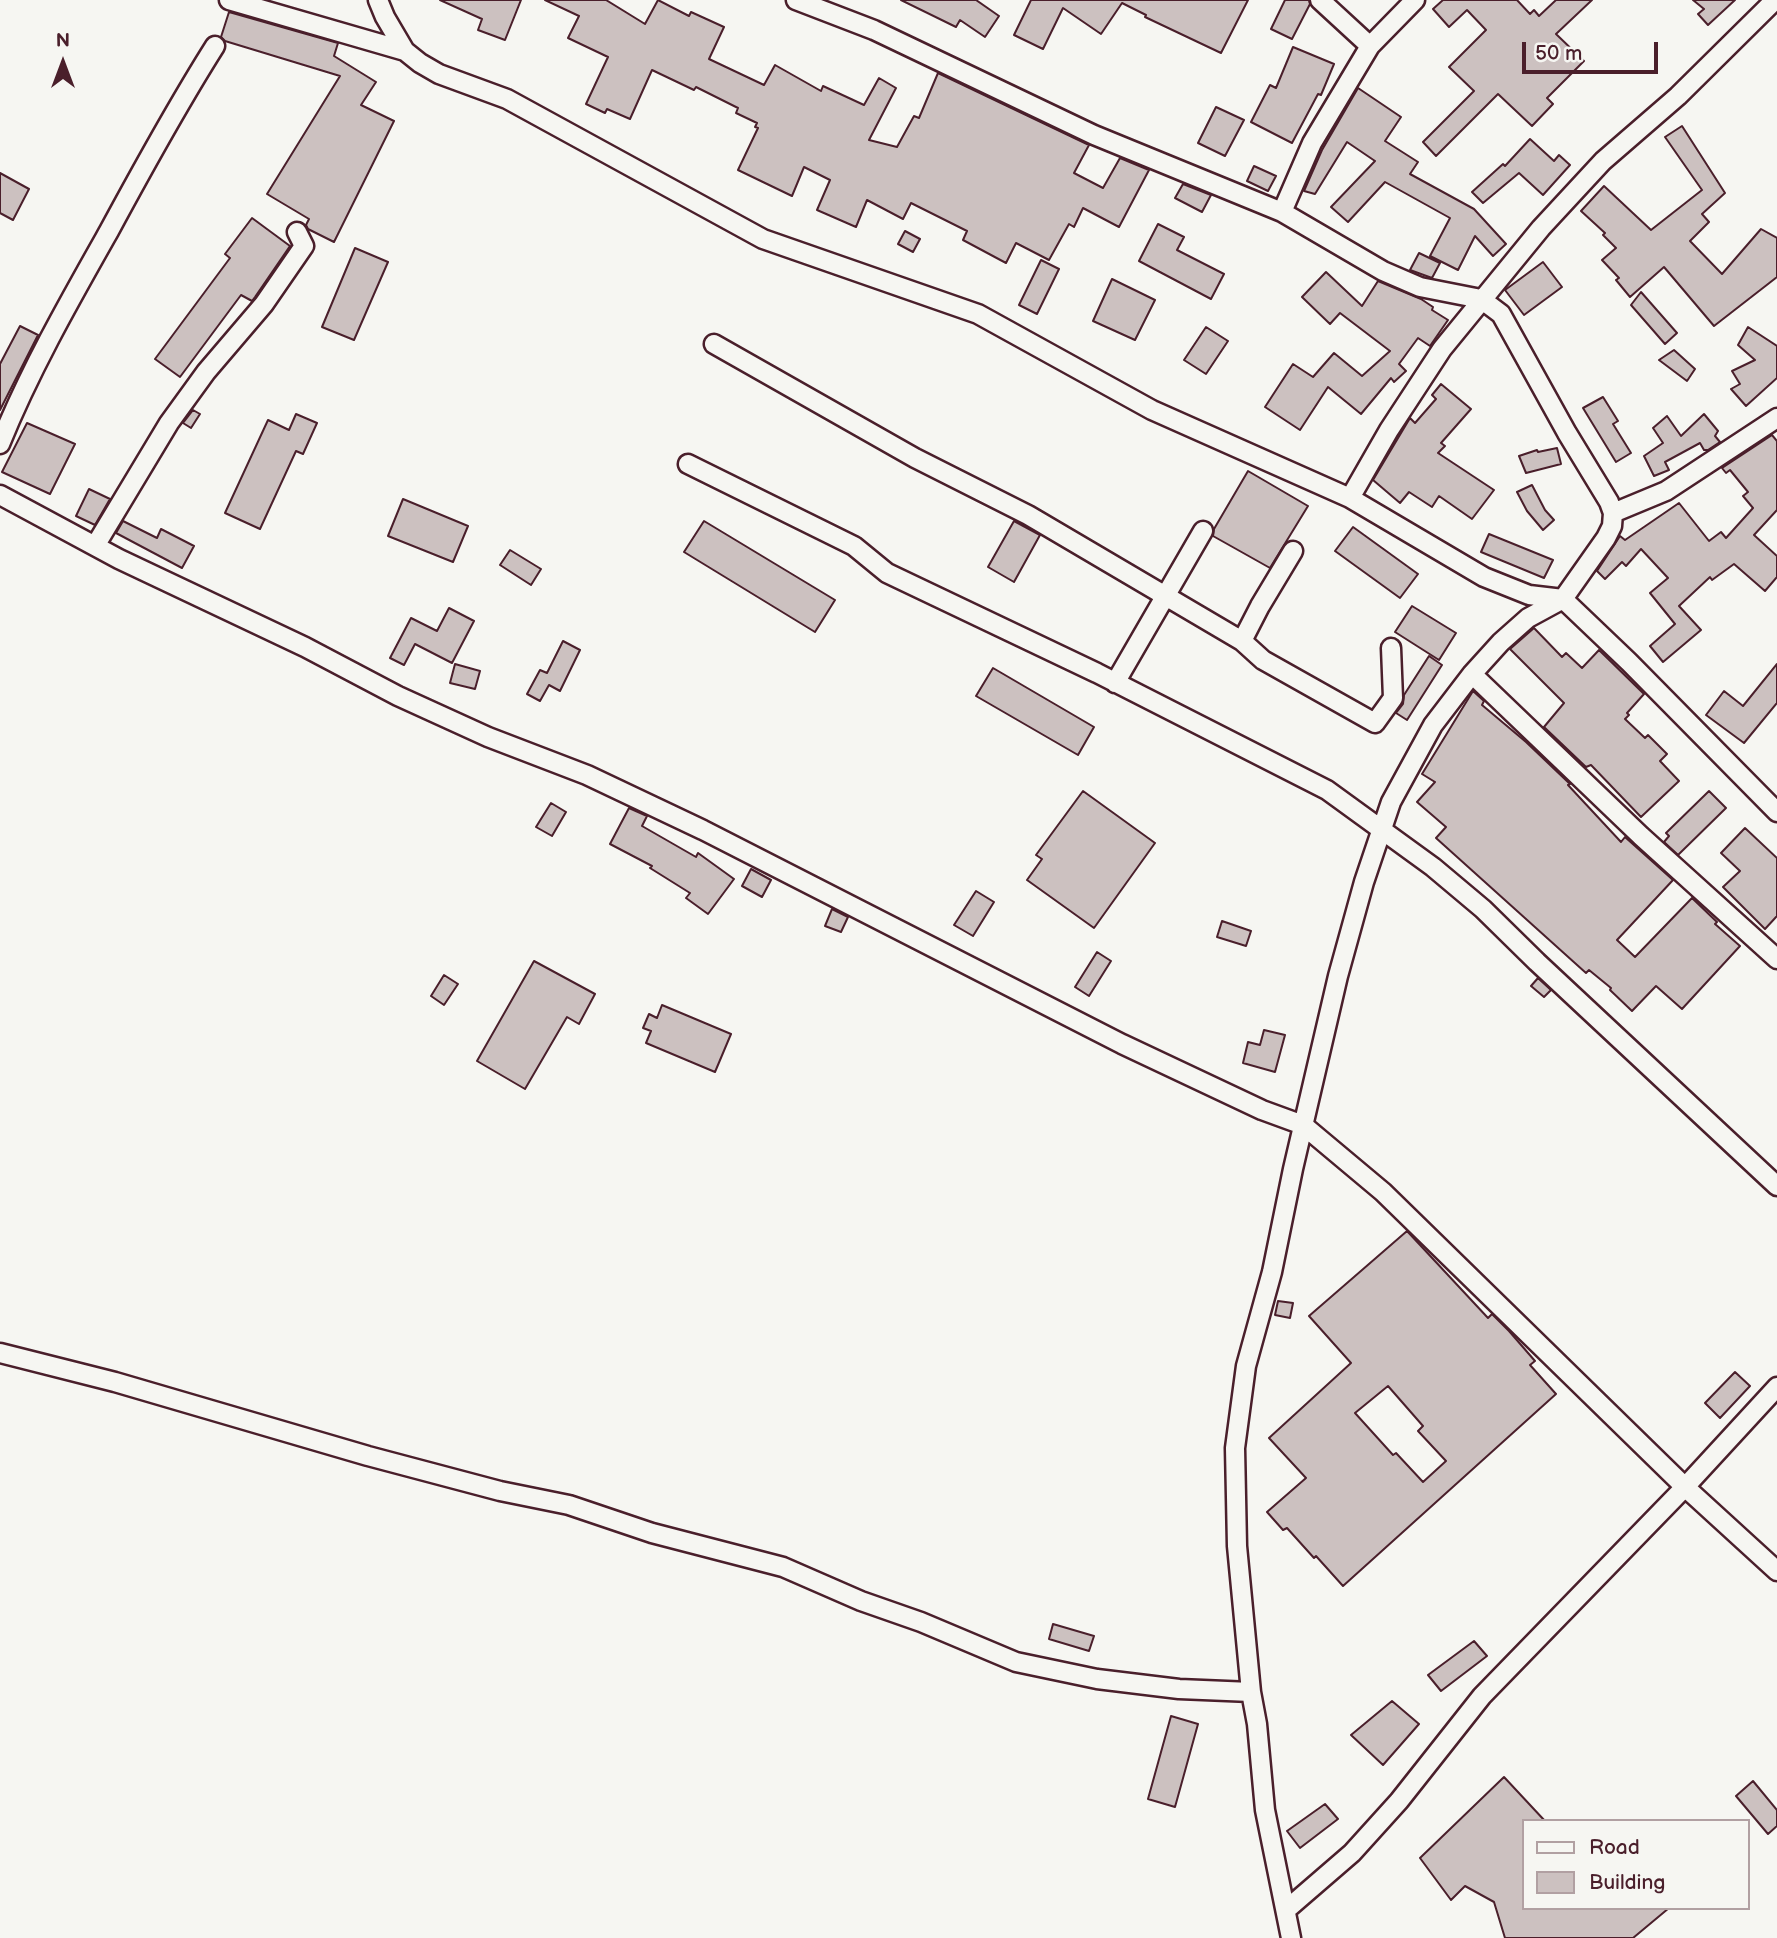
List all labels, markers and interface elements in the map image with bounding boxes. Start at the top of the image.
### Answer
north arrow [28,28,98,98]
scale bar [1525,28,1662,72]
text: N [56,30,70,53]
text: 50 m [1535,41,1582,66]
legend [1522,1819,1749,1910]
text: Road [1589,1835,1640,1860]
text: Building [1589,1870,1665,1895]

